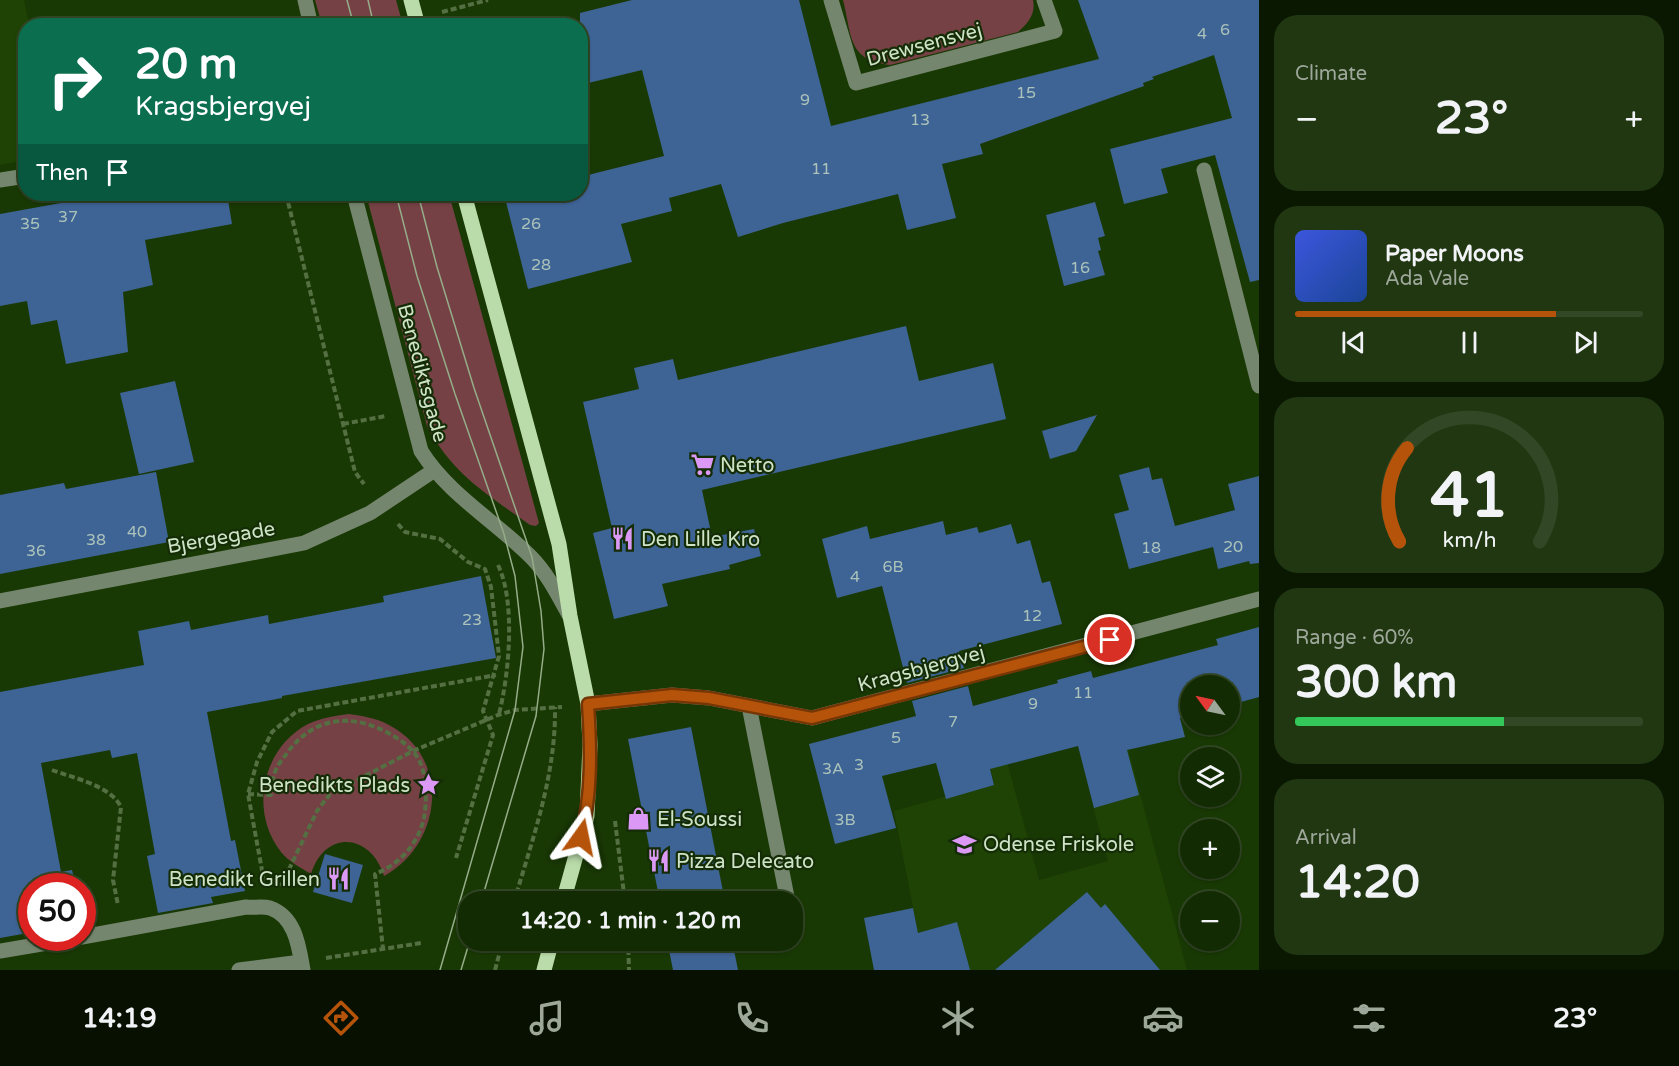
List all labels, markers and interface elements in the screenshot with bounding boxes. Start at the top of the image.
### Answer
street label: Drewsensvej [864,18,985,72]
house number: 6 [1220,20,1230,40]
house number: 4 [1197,24,1207,44]
text: 20 m [135,39,237,90]
icon: right [36,42,114,120]
text: Climate [1295,62,1367,86]
house number: 15 [1016,83,1036,103]
text: Kragsbjergvej [135,90,311,123]
house number: 9 [800,90,810,110]
text: 23° [1435,92,1508,146]
text: − [1295,100,1319,139]
text: + [1624,100,1643,139]
house number: 13 [910,110,930,130]
icon: arrive [101,156,134,189]
house number: 11 [811,159,831,179]
text: Then [36,160,89,186]
house number: 37 [58,207,78,227]
house number: 35 [20,214,40,234]
house number: 26 [521,214,541,234]
text: Paper Moons [1385,241,1524,267]
house number: 28 [531,255,551,275]
house number: 16 [1070,258,1090,278]
text: Ada Vale [1385,267,1469,291]
street label: Benediktsgade [392,302,452,445]
icon: previous [1337,326,1370,359]
icon: pause [1453,326,1486,359]
icon: next [1569,326,1602,359]
supermarket icon: Netto [689,452,715,478]
place label: Netto [720,454,774,478]
text: 41 [1430,459,1508,534]
street label: Bjergegade [165,517,277,559]
house number: 40 [127,522,147,542]
restaurant icon: Den Lille Kro [610,526,636,552]
text: km/h [1442,527,1496,553]
place label: Den Lille Kro [641,528,760,552]
house number: 38 [86,530,106,550]
house number: 20 [1223,537,1243,557]
house number: 18 [1141,538,1161,558]
house number: 36 [26,541,46,561]
house number: 6B [882,557,904,577]
house number: 4 [850,567,860,587]
house number: 12 [1022,606,1042,626]
house number: 23 [462,610,482,630]
pin [1084,614,1135,665]
icon: arrive [1093,623,1126,656]
text: Range · 60% [1295,626,1414,650]
street label: Kragsbjergvej [855,641,987,697]
text: 300 km [1295,656,1457,710]
north arrow [1180,675,1240,735]
map controls [1180,675,1240,951]
house number: 11 [1073,683,1093,703]
house number: 9 [1028,694,1038,714]
house number: 7 [948,712,958,732]
house number: 5 [891,728,901,748]
button: layers [1180,747,1240,807]
house number: 3 [854,755,864,775]
house number: 3A [822,759,844,779]
place icon: Benedikts Plads [415,772,441,798]
place label: Benedikts Plads [259,774,410,798]
position arrow [549,805,613,869]
shop icon: El-Soussi [626,806,652,832]
place label: El-Soussi [657,808,742,832]
house number: 3B [834,810,856,830]
button: + [1180,819,1240,879]
text: Arrival [1295,826,1357,850]
school or university icon: Odense Friskole [952,831,978,857]
place label: Odense Friskole [983,833,1134,857]
restaurant icon: Pizza Delecato [645,848,671,874]
place label: Pizza Delecato [676,850,814,874]
text: 14:20 [1295,856,1420,910]
restaurant icon: Benedikt Grillen [325,866,351,892]
place label: Benedikt Grillen [169,868,320,892]
speed limit sign: 50 [18,873,96,951]
button: − [1180,891,1240,951]
text: 14:20 · 1 min · 120 m [520,908,741,934]
icon: directions [320,997,362,1039]
icon: music [526,997,568,1039]
icon: phone [731,997,773,1039]
icon: climate [937,997,979,1039]
icon: car [1142,997,1184,1039]
icon: filters [1348,997,1390,1039]
text: 14:19 [82,1002,157,1035]
text: 23° [1553,1002,1597,1035]

